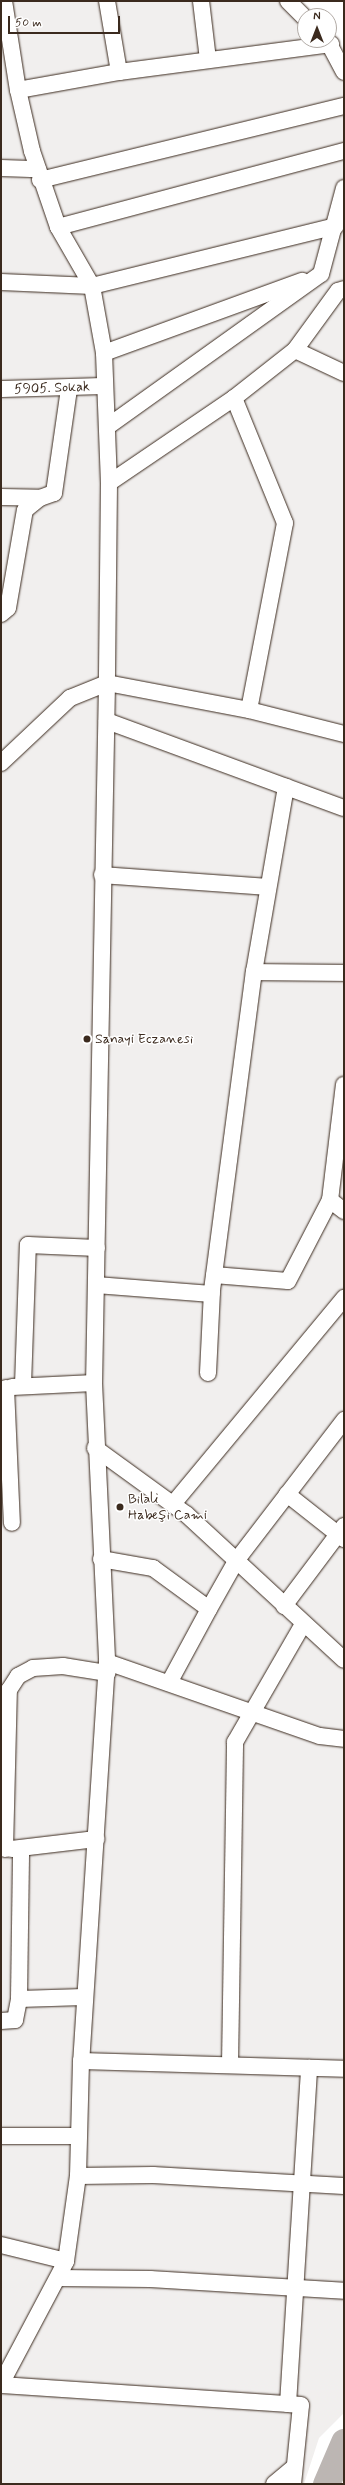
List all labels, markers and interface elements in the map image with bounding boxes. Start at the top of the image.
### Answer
scale bar [10,8,122,34]
north arrow [297,8,337,48]
text: N [313,10,321,24]
text: 50 m [15,15,42,31]
street label: 5905. Sokak [14,378,90,398]
place label: Sanayi Eczanesi [95,1031,193,1047]
marker: Sanayi Eczanesi [82,1034,92,1044]
place label: Bilali Habeşi Cami [128,1491,207,1524]
marker: Bilali Habeşi Cami [115,1502,125,1512]

